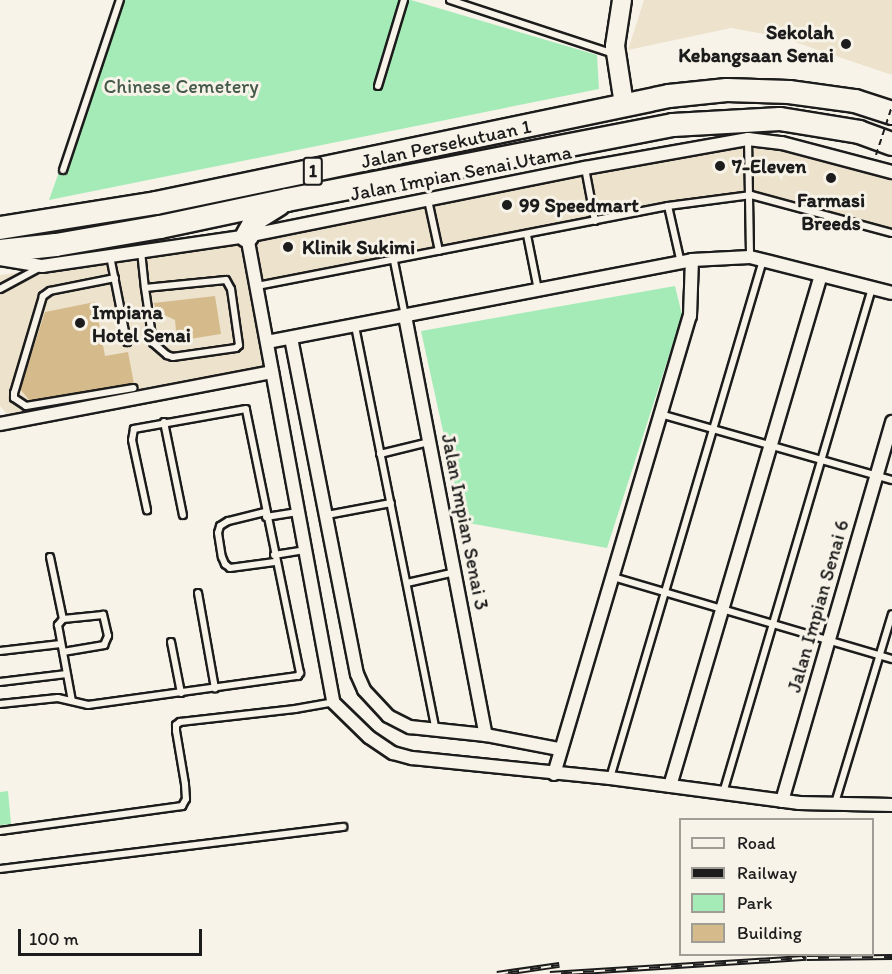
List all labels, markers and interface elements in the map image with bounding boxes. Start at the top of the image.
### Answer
place label: Sekolah Kebangsaan Senai [679,20,834,67]
marker: Sekolah Kebangsaan Senai [839,37,853,51]
park label: Chinese Cemetery [103,74,259,98]
street label: Jalan Persekutuan 1 [360,114,532,174]
street label: Jalan Impian Senai Utama [349,140,573,206]
place label: 7-Eleven [732,154,806,178]
road number: 1 [302,156,324,186]
marker: 7-Eleven [713,159,727,173]
marker: Farmasi Breeds [824,171,838,185]
place label: Farmasi Breeds [797,188,865,235]
place label: 99 Speedmart [519,193,639,217]
marker: 99 Speedmart [500,198,514,212]
place label: Klinik Sukimi [302,235,415,259]
marker: Klinik Sukimi [279,238,297,256]
place label: Impiana Hotel Senai [92,300,190,347]
marker: Impiana Hotel Senai [73,316,87,330]
street label: Jalan Impian Senai 3 [436,432,494,612]
street label: Jalan Impian Senai 6 [782,517,854,695]
legend [679,818,874,956]
text: Road [737,832,776,854]
text: Railway [737,862,797,884]
text: Park [737,892,772,914]
scale bar [21,917,206,955]
text: Building [737,922,802,944]
text: 100 m [29,928,79,950]

